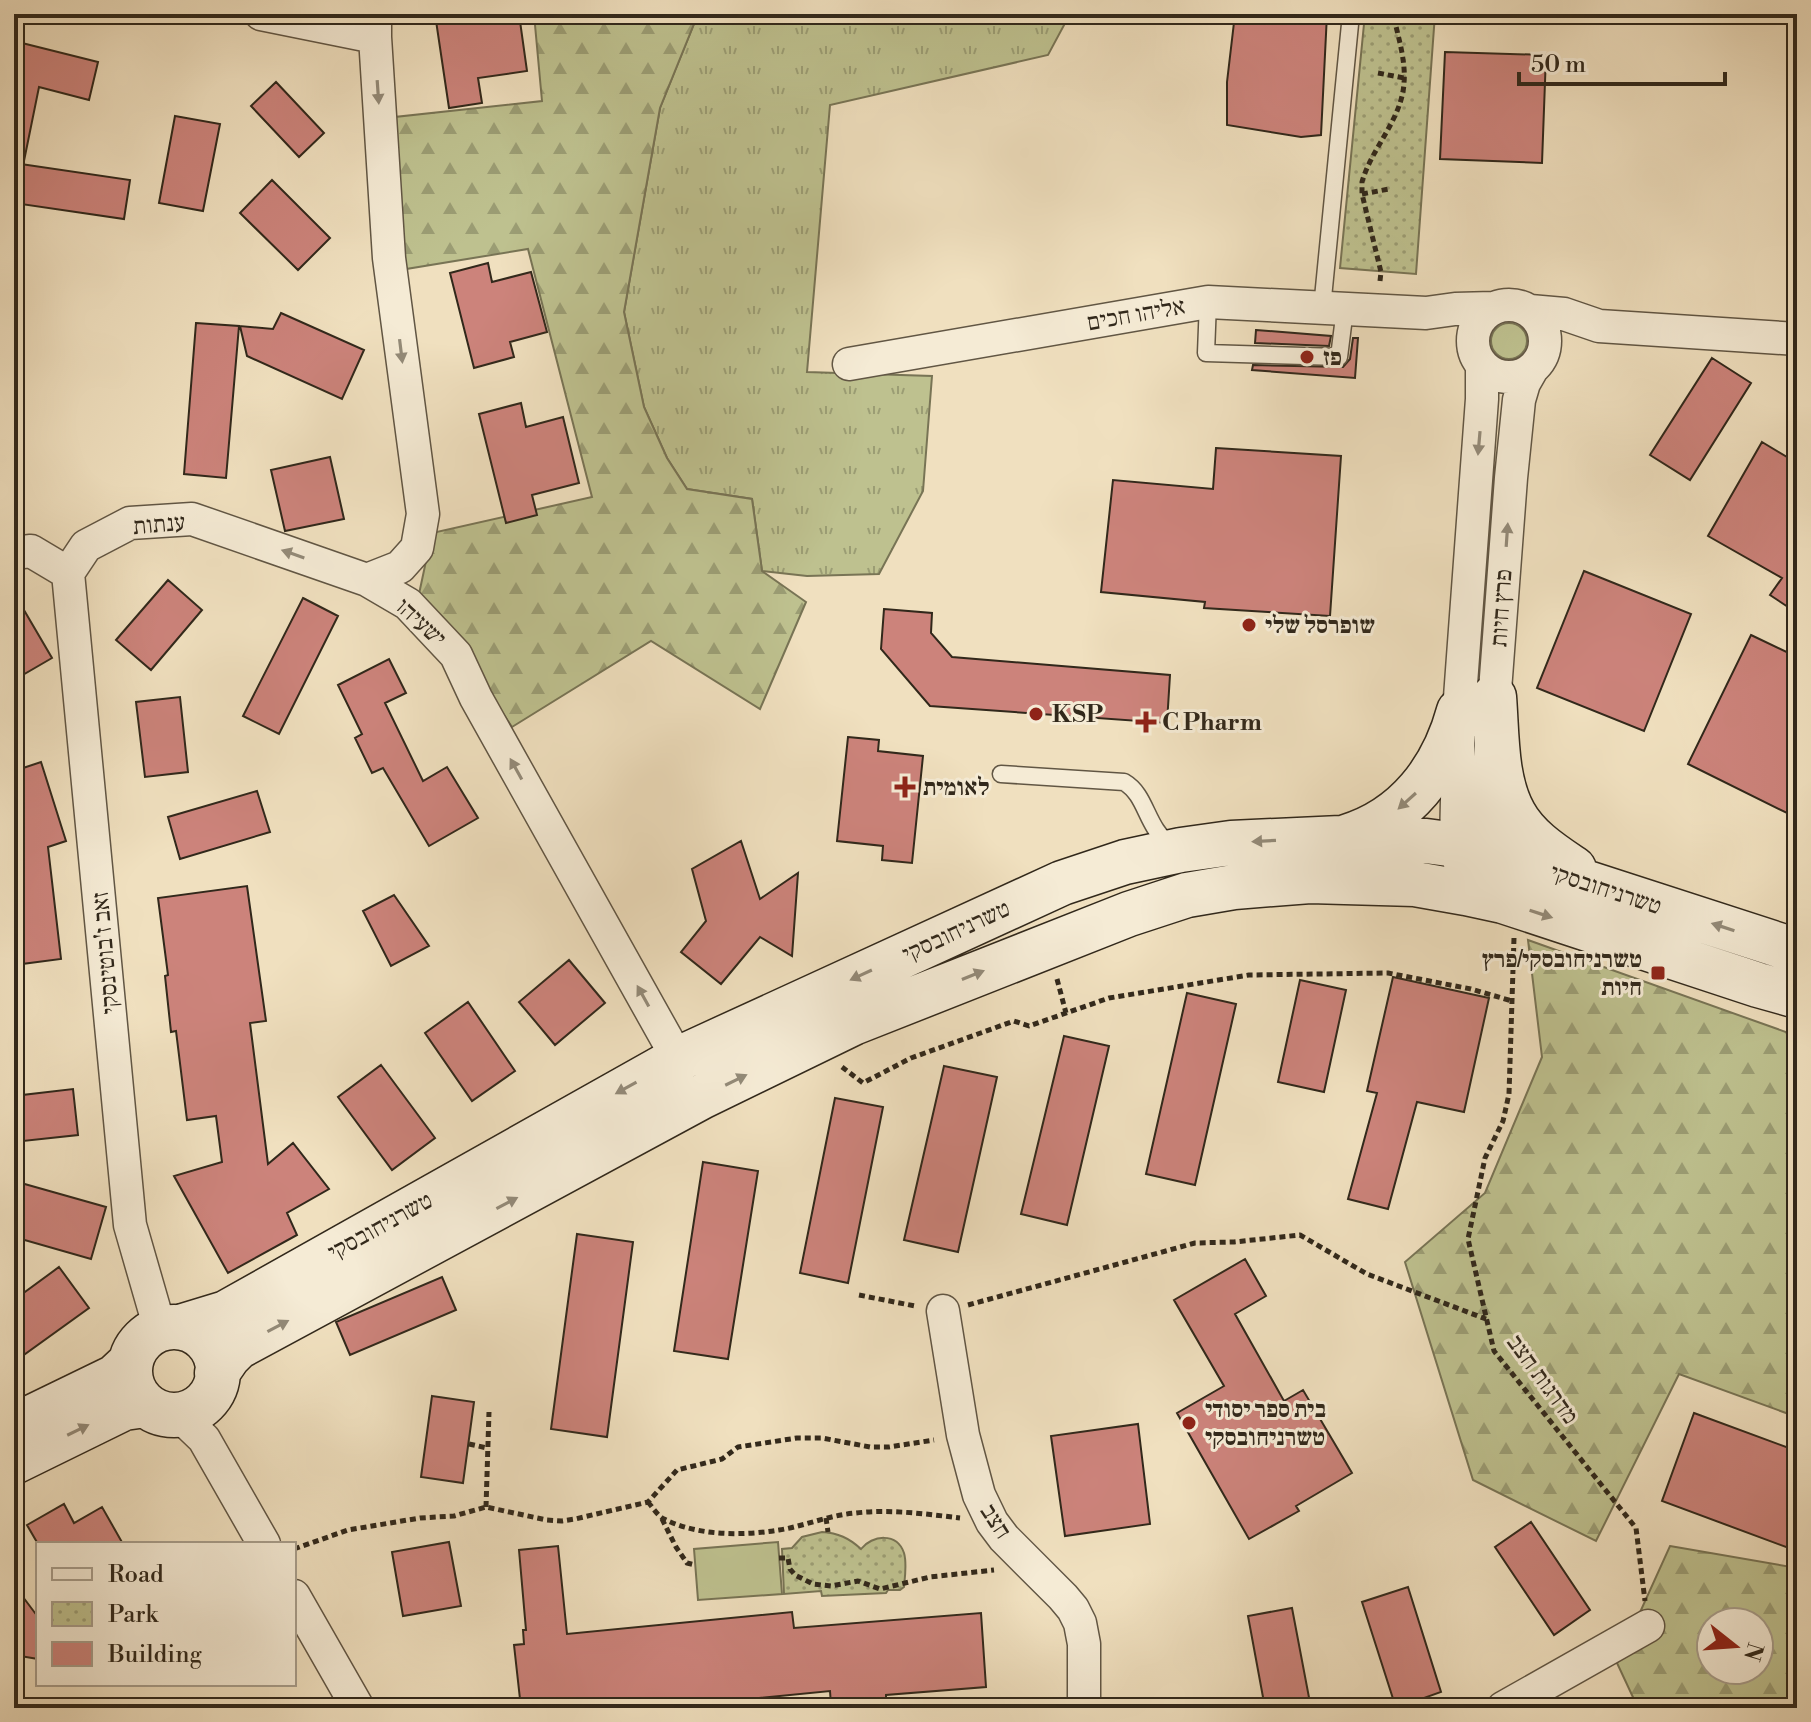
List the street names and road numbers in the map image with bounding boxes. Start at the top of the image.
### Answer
street label: אליהו חכים [1085,292,1188,338]
street label: ענתות [132,508,187,542]
street label: פרץ חיות [1484,568,1520,648]
street label: ישעיהו [389,592,452,654]
street label: טשרניחובסקי [1546,858,1665,922]
street label: זאב ז'בוטינסקי [86,891,126,1015]
street label: טשרניחובסקי [898,894,1015,970]
street label: טשרניחובסקי [323,1186,438,1268]
street label: מדרגות חצב [1500,1329,1585,1430]
street label: חצב [973,1498,1018,1545]

